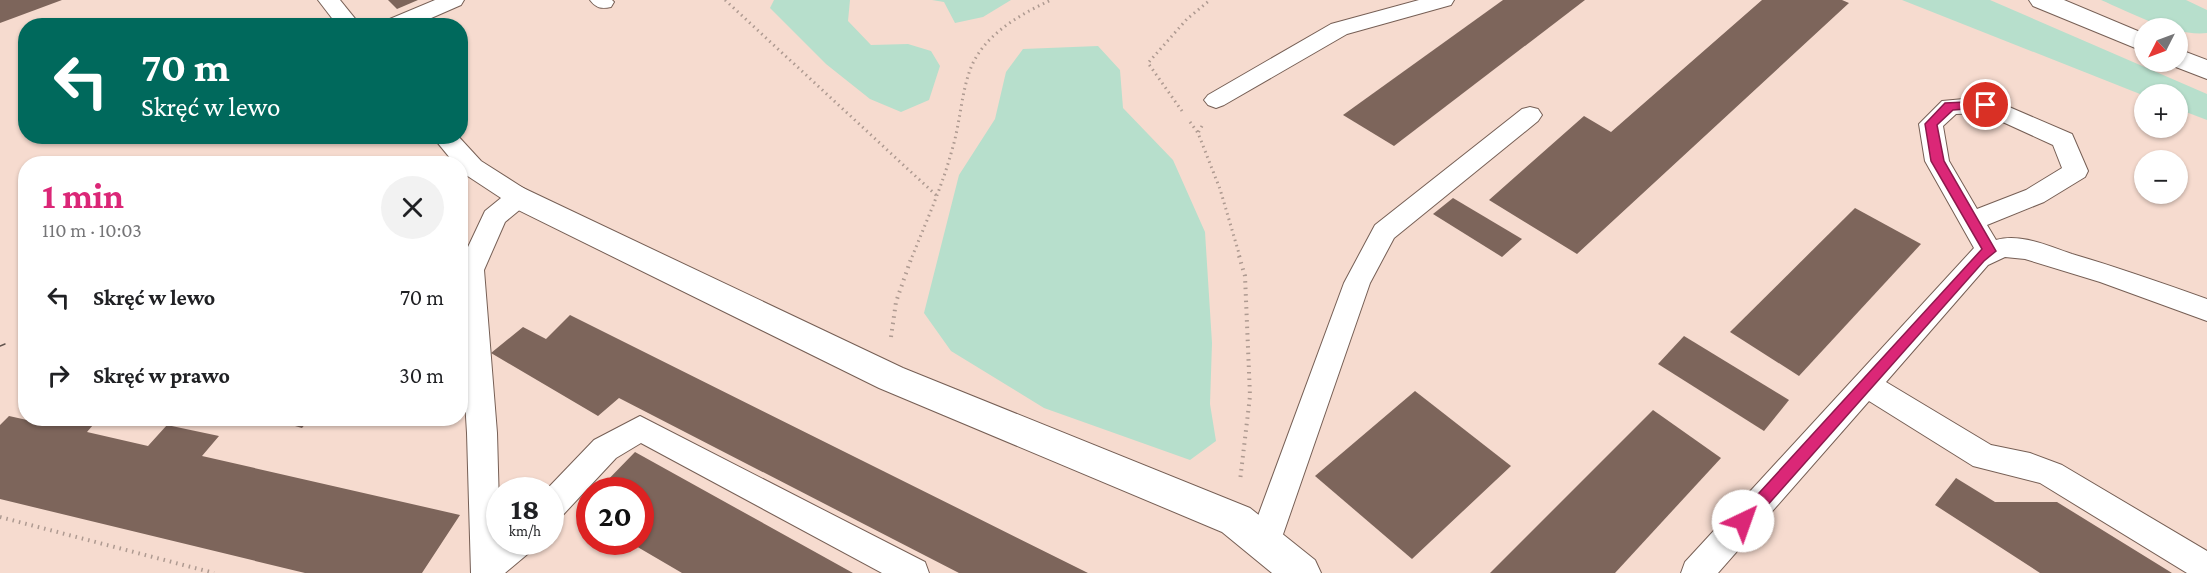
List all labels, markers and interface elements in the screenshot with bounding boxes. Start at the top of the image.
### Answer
north arrow [2134,18,2188,72]
map controls [2134,18,2188,204]
icon: left [42,42,120,120]
text: 70 m [141,43,230,90]
pin [1960,79,2011,130]
button: + [2134,84,2188,138]
icon: arrive [1969,88,2002,121]
text: Skręć w lewo [141,92,281,122]
button: − [2134,150,2188,204]
text: 1 min [42,176,124,216]
button: close [381,176,444,239]
text: 110 m · 10:03 [42,219,142,241]
icon: left [42,281,75,314]
text: Skręć w lewo [93,285,215,310]
text: 70 m [400,285,444,310]
icon: right [42,359,75,392]
text: Skręć w prawo [93,363,230,388]
text: 30 m [399,363,444,388]
speed limit sign: 20 [576,477,654,555]
position arrow [1711,489,1775,553]
text: 18 [511,492,539,525]
text: km/h [509,523,541,539]

